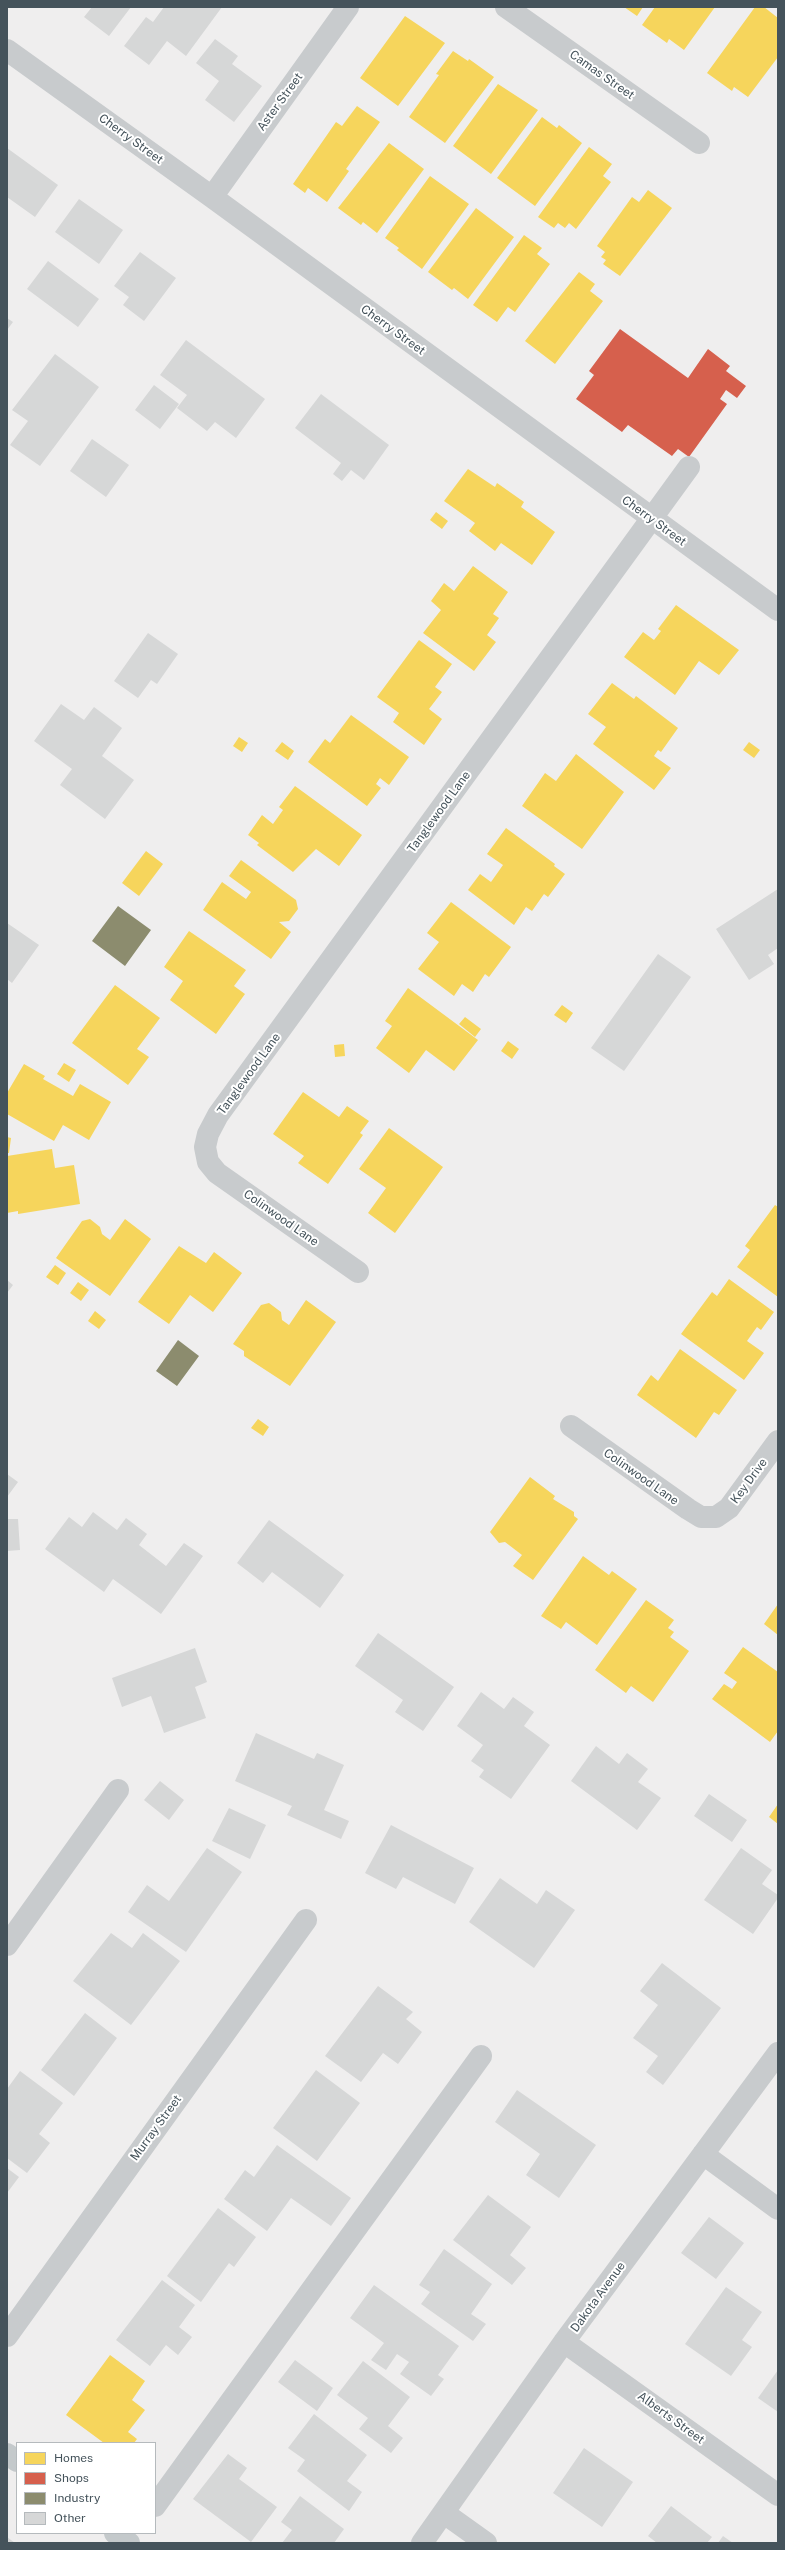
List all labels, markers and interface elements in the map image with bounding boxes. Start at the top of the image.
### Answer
street label: Camas Street [567,47,637,103]
street label: Aster Street [254,70,306,134]
street label: Cherry Street [96,111,166,167]
street label: Cherry Street [358,302,428,358]
street label: Cherry Street [619,493,689,549]
street label: Tanglewood Lane [405,768,473,856]
street label: Tanglewood Lane [215,1030,283,1118]
street label: Colinwood Lane [241,1187,321,1249]
street label: Colinwood Lane [601,1446,681,1508]
street label: Key Drive [728,1455,770,1507]
street label: Murray Street [127,2092,185,2164]
street label: Dakota Avenue [568,2259,628,2335]
street label: Alberts Street [635,2389,707,2447]
legend [16,2442,156,2534]
text: Homes [54,2451,93,2465]
text: Shops [54,2471,89,2485]
text: Industry [54,2491,100,2505]
text: Other [54,2511,86,2525]

